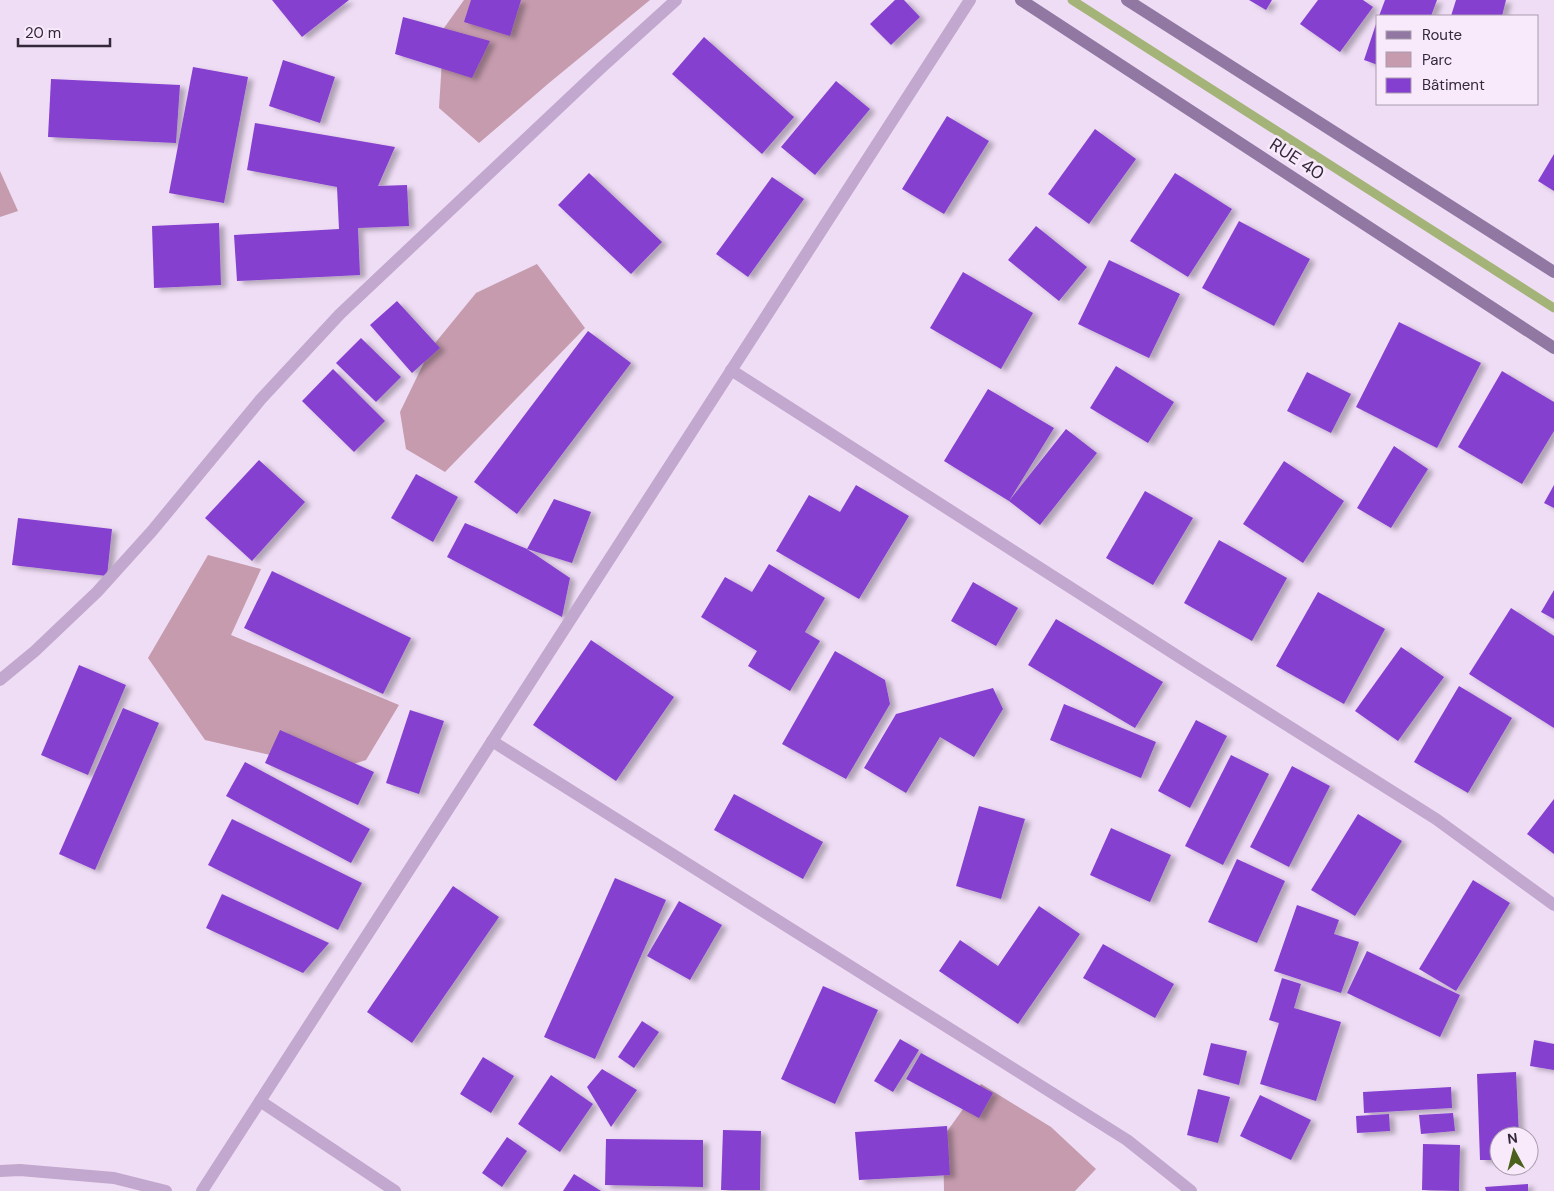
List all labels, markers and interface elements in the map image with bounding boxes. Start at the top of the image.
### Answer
scale bar [18,15,110,47]
legend [1376,15,1539,105]
text: 20 m [25,23,61,43]
text: Route [1422,25,1462,45]
text: Parc [1422,50,1452,70]
text: Bâtiment [1422,75,1485,95]
street label: RUE 40 [1265,132,1329,186]
north arrow [1489,1126,1539,1176]
text: N [1506,1129,1519,1148]

